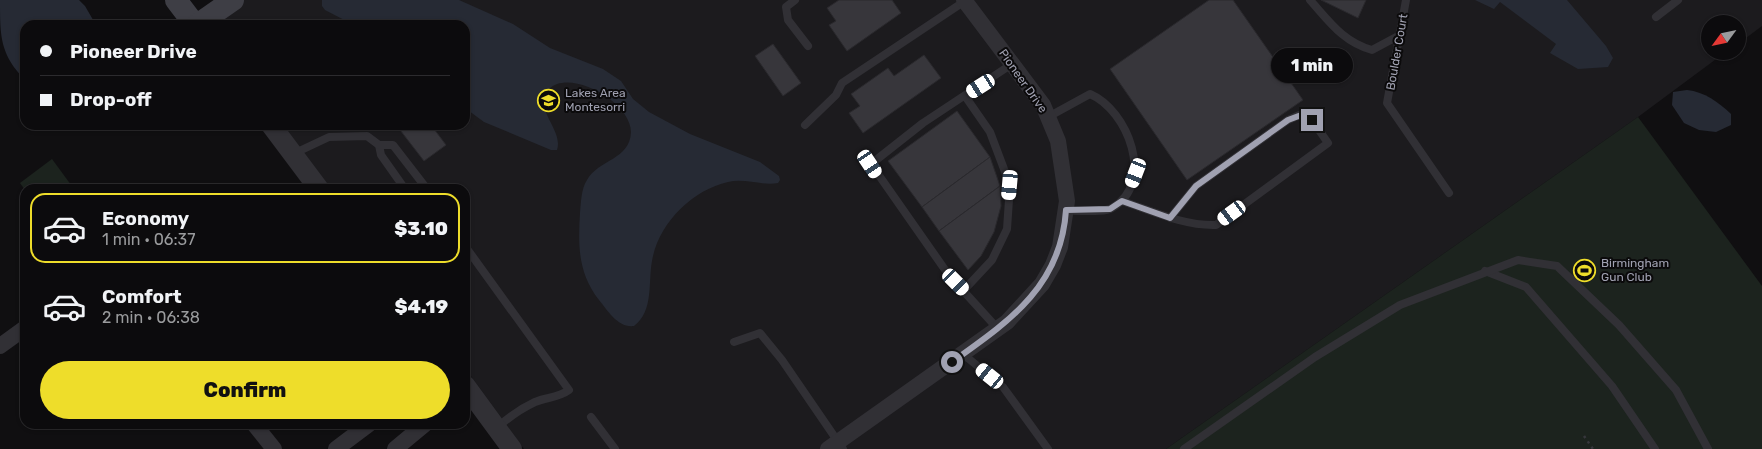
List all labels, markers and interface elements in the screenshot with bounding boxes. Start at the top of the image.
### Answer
street label: Boulder Court [1383,12,1411,91]
north arrow [1701,15,1746,60]
map controls [1701,15,1746,60]
text: Pioneer Drive [70,40,197,63]
street label: Pioneer Drive [996,47,1050,116]
callout: 1 min [1271,48,1353,82]
text: 1 min [1291,56,1333,75]
car [964,72,997,100]
place label: Lakes Area Montesorri [565,86,626,114]
text: Drop-off [70,88,152,111]
school or university icon: Lakes Area Montesorri [537,88,561,112]
route end [1301,109,1323,131]
car [855,147,884,181]
car [1123,156,1148,190]
car [1001,169,1018,201]
car [1215,198,1248,228]
icon: car [42,206,87,251]
text: Economy [102,207,189,230]
text: $3.10 [394,217,448,240]
text: 1 min · 06:37 [102,230,195,249]
place label: Birmingham Gun Club [1601,256,1669,284]
sports icon: Birmingham Gun Club [1573,258,1597,282]
car [940,266,971,298]
icon: car [42,284,87,329]
text: Comfort [102,285,182,308]
text: $4.19 [394,295,448,318]
text: 2 min · 06:38 [102,308,200,327]
route start [941,351,963,373]
button: Confirm [40,361,450,419]
car [973,361,1006,391]

